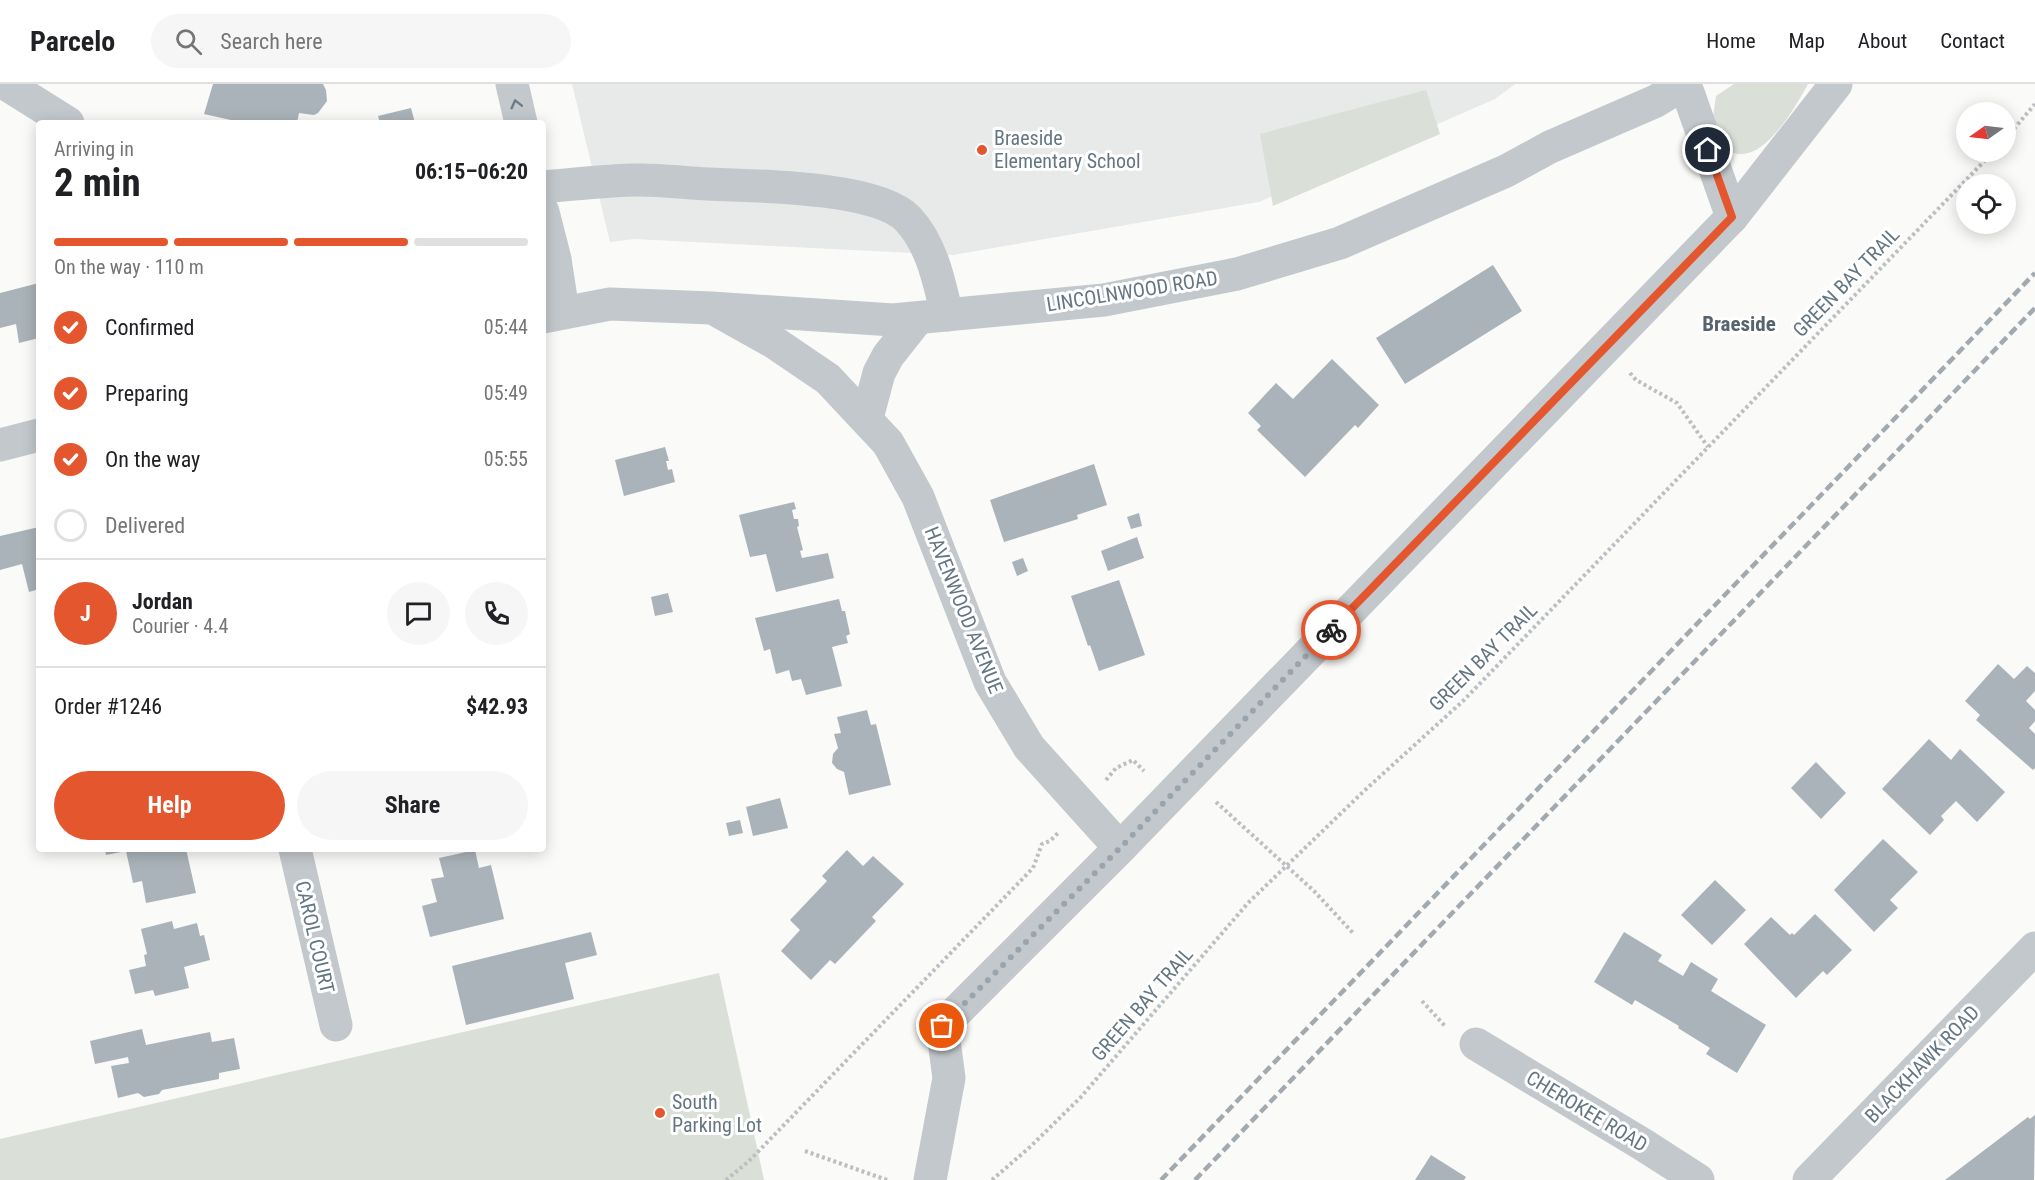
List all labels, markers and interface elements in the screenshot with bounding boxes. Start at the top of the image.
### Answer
search box [151,14,571,68]
text: Parcelo [30,25,115,58]
icon: search [172,25,205,58]
text: Search here [220,29,323,54]
text: Home [1706,29,1756,53]
text: Map [1789,29,1825,53]
text: About [1858,29,1907,53]
text: Contact [1940,29,2005,53]
one-way arrow [511,99,524,109]
north arrow [1956,102,2016,162]
map controls [1956,102,2016,234]
pin [1682,124,1733,175]
place label: Braeside Elementary School [994,126,1141,173]
icon: home [1691,133,1724,166]
text: Arriving in [54,137,134,161]
marker: Braeside Elementary School [975,143,989,157]
text: 06:15–06:20 [415,159,528,184]
text: 2 min [54,160,141,206]
button: locate [1956,174,2016,234]
street label: GREEN BAY TRAIL [1788,222,1904,342]
text: On the way · 110 m [54,255,204,279]
street label: LINCOLNWOOD ROAD [1045,266,1219,316]
icon: check [54,311,87,344]
district label: Braeside [1702,312,1776,336]
text: Confirmed [105,315,194,340]
text: 05:44 [484,315,528,339]
icon: check [54,377,87,410]
text: Preparing [105,381,189,406]
text: 05:49 [484,381,528,405]
icon: check [54,443,87,476]
text: On the way [105,447,200,472]
text: 05:55 [484,447,528,471]
text: Delivered [105,513,185,538]
street label: HAVENWOOD AVENUE [920,523,1008,697]
button: chat [387,582,450,645]
button: phone [465,582,528,645]
text: Jordan [132,589,193,614]
street label: GREEN BAY TRAIL [1424,598,1542,716]
courier [1301,600,1361,660]
text: J [80,601,91,626]
text: Courier · 4.4 [132,614,228,638]
icon: bike [1315,614,1348,647]
text: Order #1246 [54,694,162,719]
text: $42.93 [466,694,528,719]
button: Help [54,771,285,840]
button: Share [297,771,528,840]
street label: CAROL COURT [290,879,340,995]
street label: GREEN BAY TRAIL [1086,942,1198,1066]
pin [916,1000,967,1051]
street label: BLACKHAWK ROAD [1860,1000,1984,1128]
icon: bag [925,1009,958,1042]
street label: CHEROKEE ROAD [1522,1065,1652,1157]
place label: South Parking Lot [672,1090,762,1137]
marker: South Parking Lot [653,1106,667,1120]

